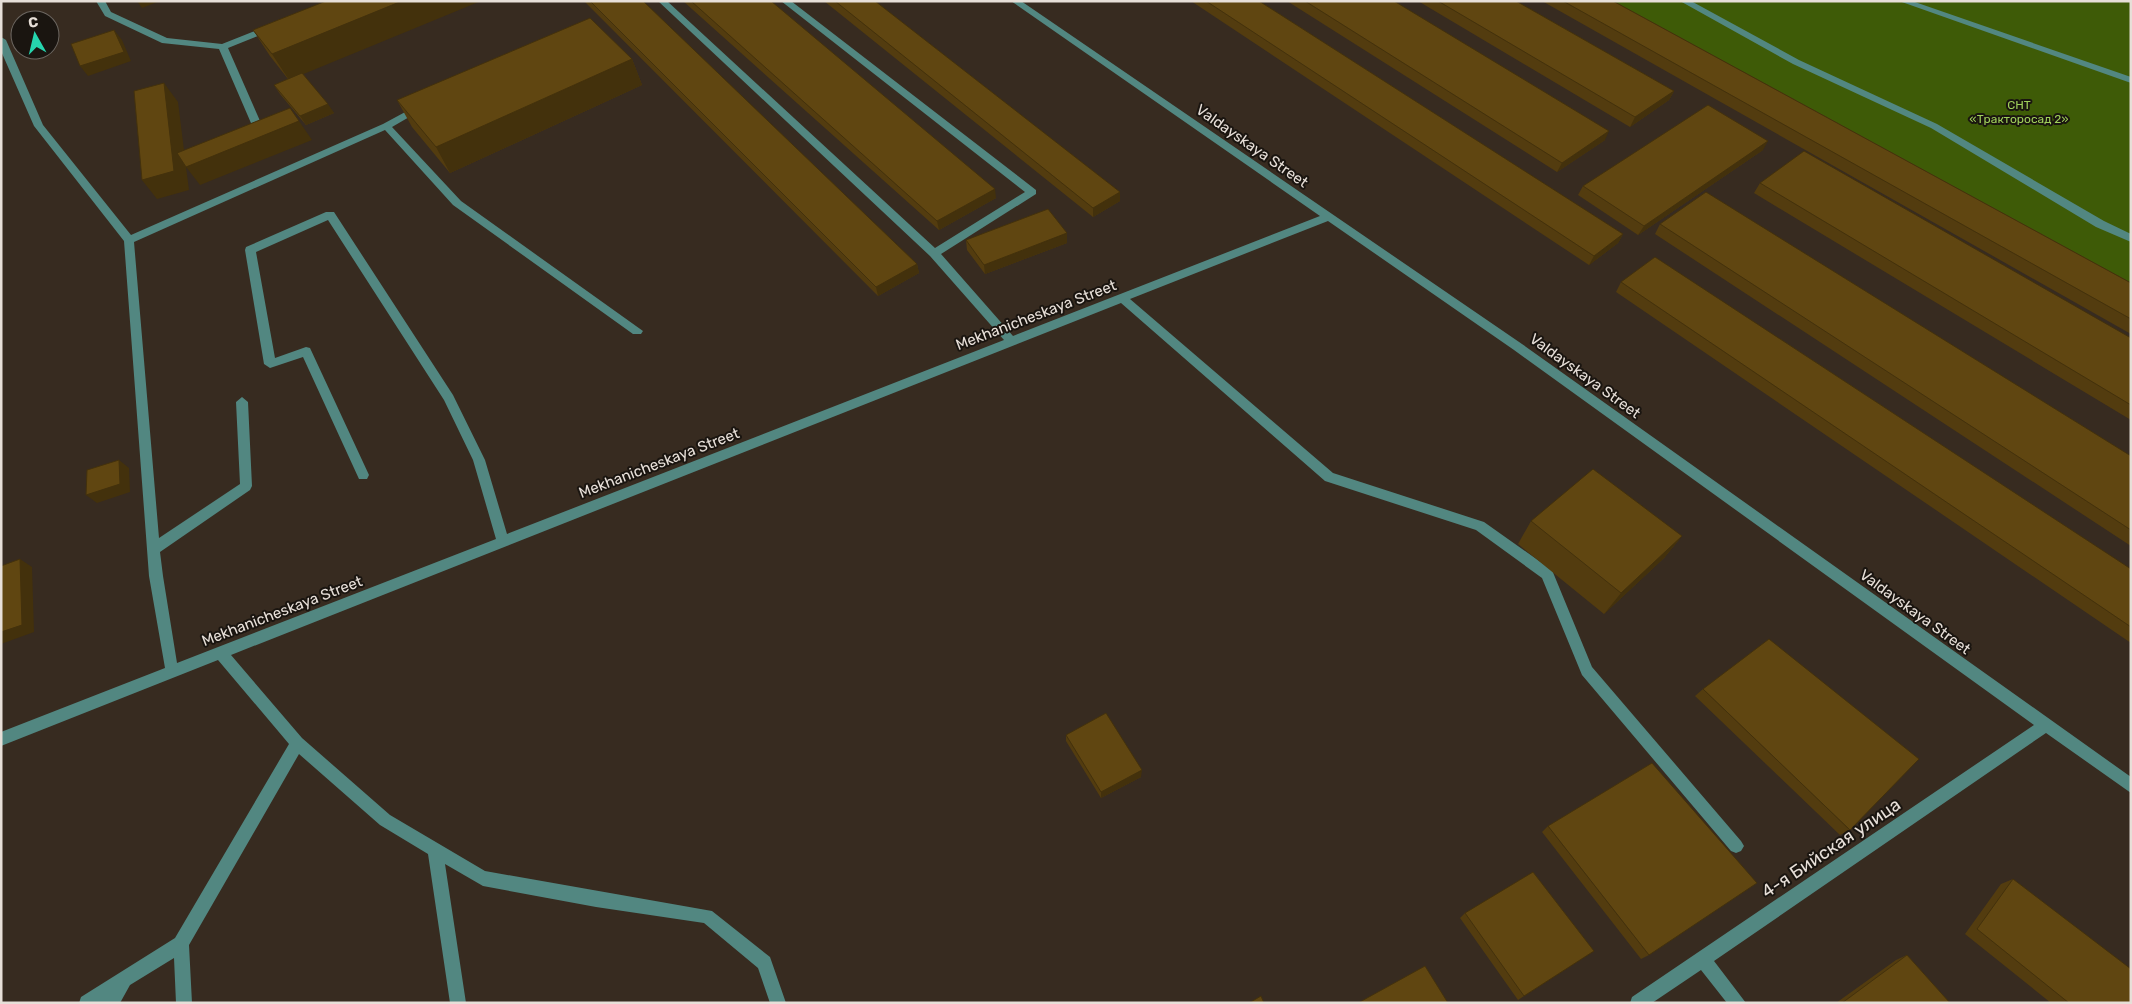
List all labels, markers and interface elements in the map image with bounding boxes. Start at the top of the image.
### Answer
north arrow [10,10,60,60]
text: С [27,13,39,32]
park label: СНТ «Тракторосад 2» [1969,98,2069,126]
street label: Valdayskaya Street [1193,101,1312,191]
street label: Mekhanicheskaya Street [953,276,1119,354]
street label: Valdayskaya Street [1526,330,1644,422]
street label: Mekhanicheskaya Street [576,424,742,502]
street label: Valdayskaya Street [1856,566,1974,658]
street label: Mekhanicheskaya Street [199,572,365,650]
street label: 4-я Бийская улица [1757,793,1905,903]

